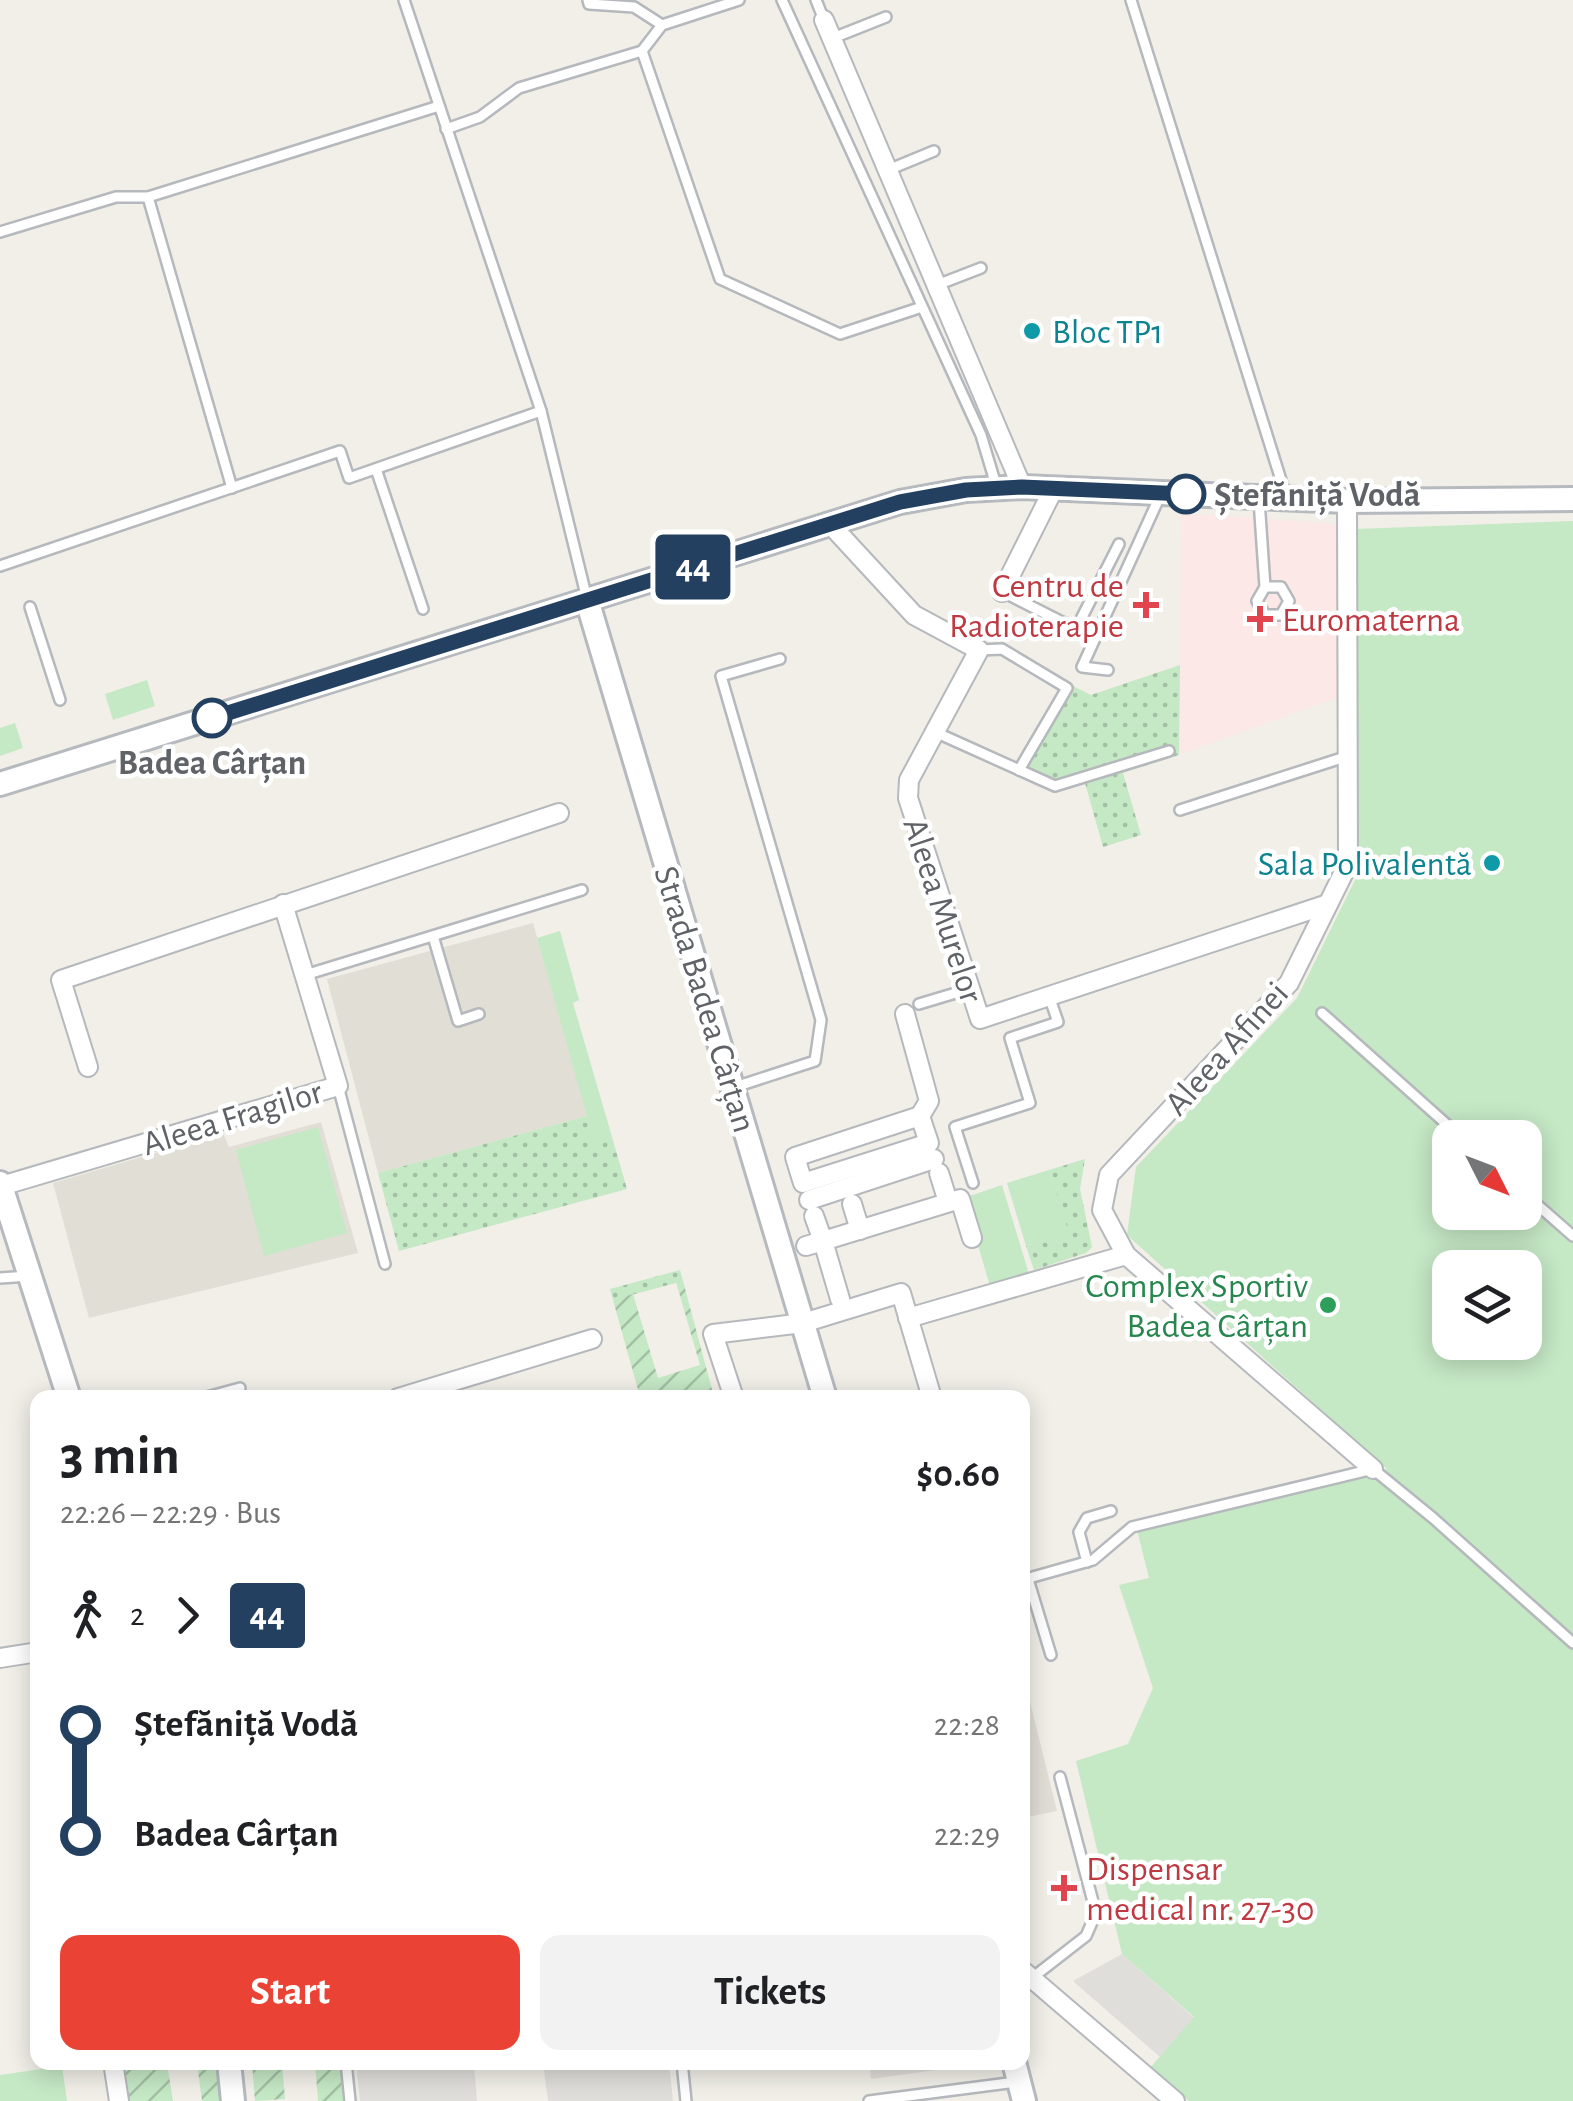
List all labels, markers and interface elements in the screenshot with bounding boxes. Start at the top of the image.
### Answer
place label: Bloc TP1 [1052,315,1163,350]
marker: Bloc TP1 [1021,320,1043,342]
marker: Ștefăniță Vodă [1167,475,1205,513]
place label: Ștefăniță Vodă [1214,478,1421,516]
line badge: 44 [648,534,738,600]
text: 44 [675,550,711,585]
place label: Centru de Radioterapie [949,569,1124,644]
marker: Centru de Radioterapie [1133,592,1159,618]
place label: Euromaterna [1282,603,1460,638]
marker: Euromaterna [1247,606,1273,632]
marker: Badea Cârțan [193,699,231,737]
place label: Badea Cârțan [118,746,306,784]
street label: Aleea Murelor [896,814,989,1008]
place label: Sala Polivalentă [1258,847,1472,882]
marker: Sala Polivalentă [1481,852,1503,874]
street label: Strada Badea Cârțan [646,862,762,1137]
street label: Aleea Afinei [1159,976,1295,1122]
street label: Aleea Fragilor [138,1074,327,1162]
north arrow [1432,1120,1542,1230]
map controls [1432,1120,1542,1360]
button: layers [1432,1250,1542,1360]
place label: Complex Sportiv Badea Cârțan [1085,1269,1308,1346]
marker: Complex Sportiv Badea Cârțan [1317,1294,1339,1316]
text: 3 min [60,1429,180,1484]
text: $0.60 [916,1456,1000,1494]
text: 22:26 – 22:29 · Bus [60,1497,281,1529]
icon: walk [60,1588,115,1643]
icon: forward [160,1588,215,1643]
text: 44 [250,1598,285,1633]
text: 2 [130,1599,145,1631]
text: Ștefăniță Vodă [134,1706,358,1744]
text: 22:28 [934,1709,1000,1741]
text: Badea Cârțan [134,1816,338,1854]
text: 22:29 [934,1819,1000,1851]
place label: Dispensar medical nr. 27-30 [1086,1852,1314,1927]
marker: Dispensar medical nr. 27-30 [1051,1875,1077,1901]
button: Start [60,1935,520,2050]
button: Tickets [540,1935,1000,2050]

